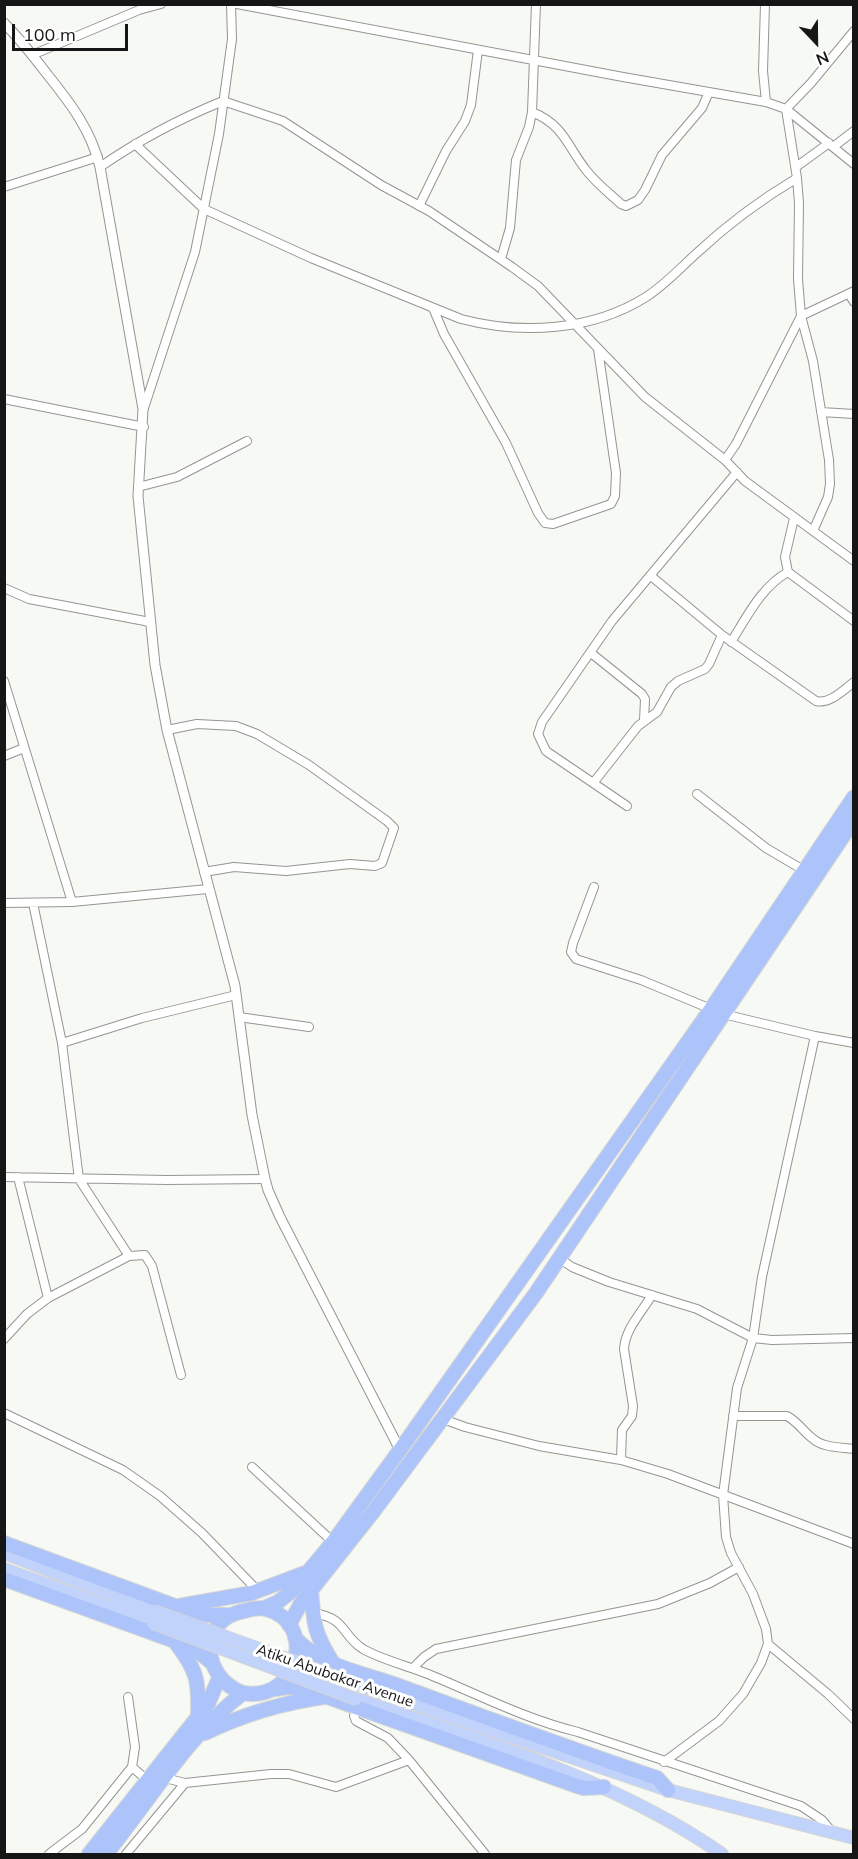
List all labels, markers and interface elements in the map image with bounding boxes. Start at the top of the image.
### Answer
scale bar [15,12,130,50]
north arrow [786,12,846,72]
text: 100 m [23,23,76,46]
text: N [813,47,832,70]
street label: Atiku Abubakar Avenue [254,1641,416,1711]

